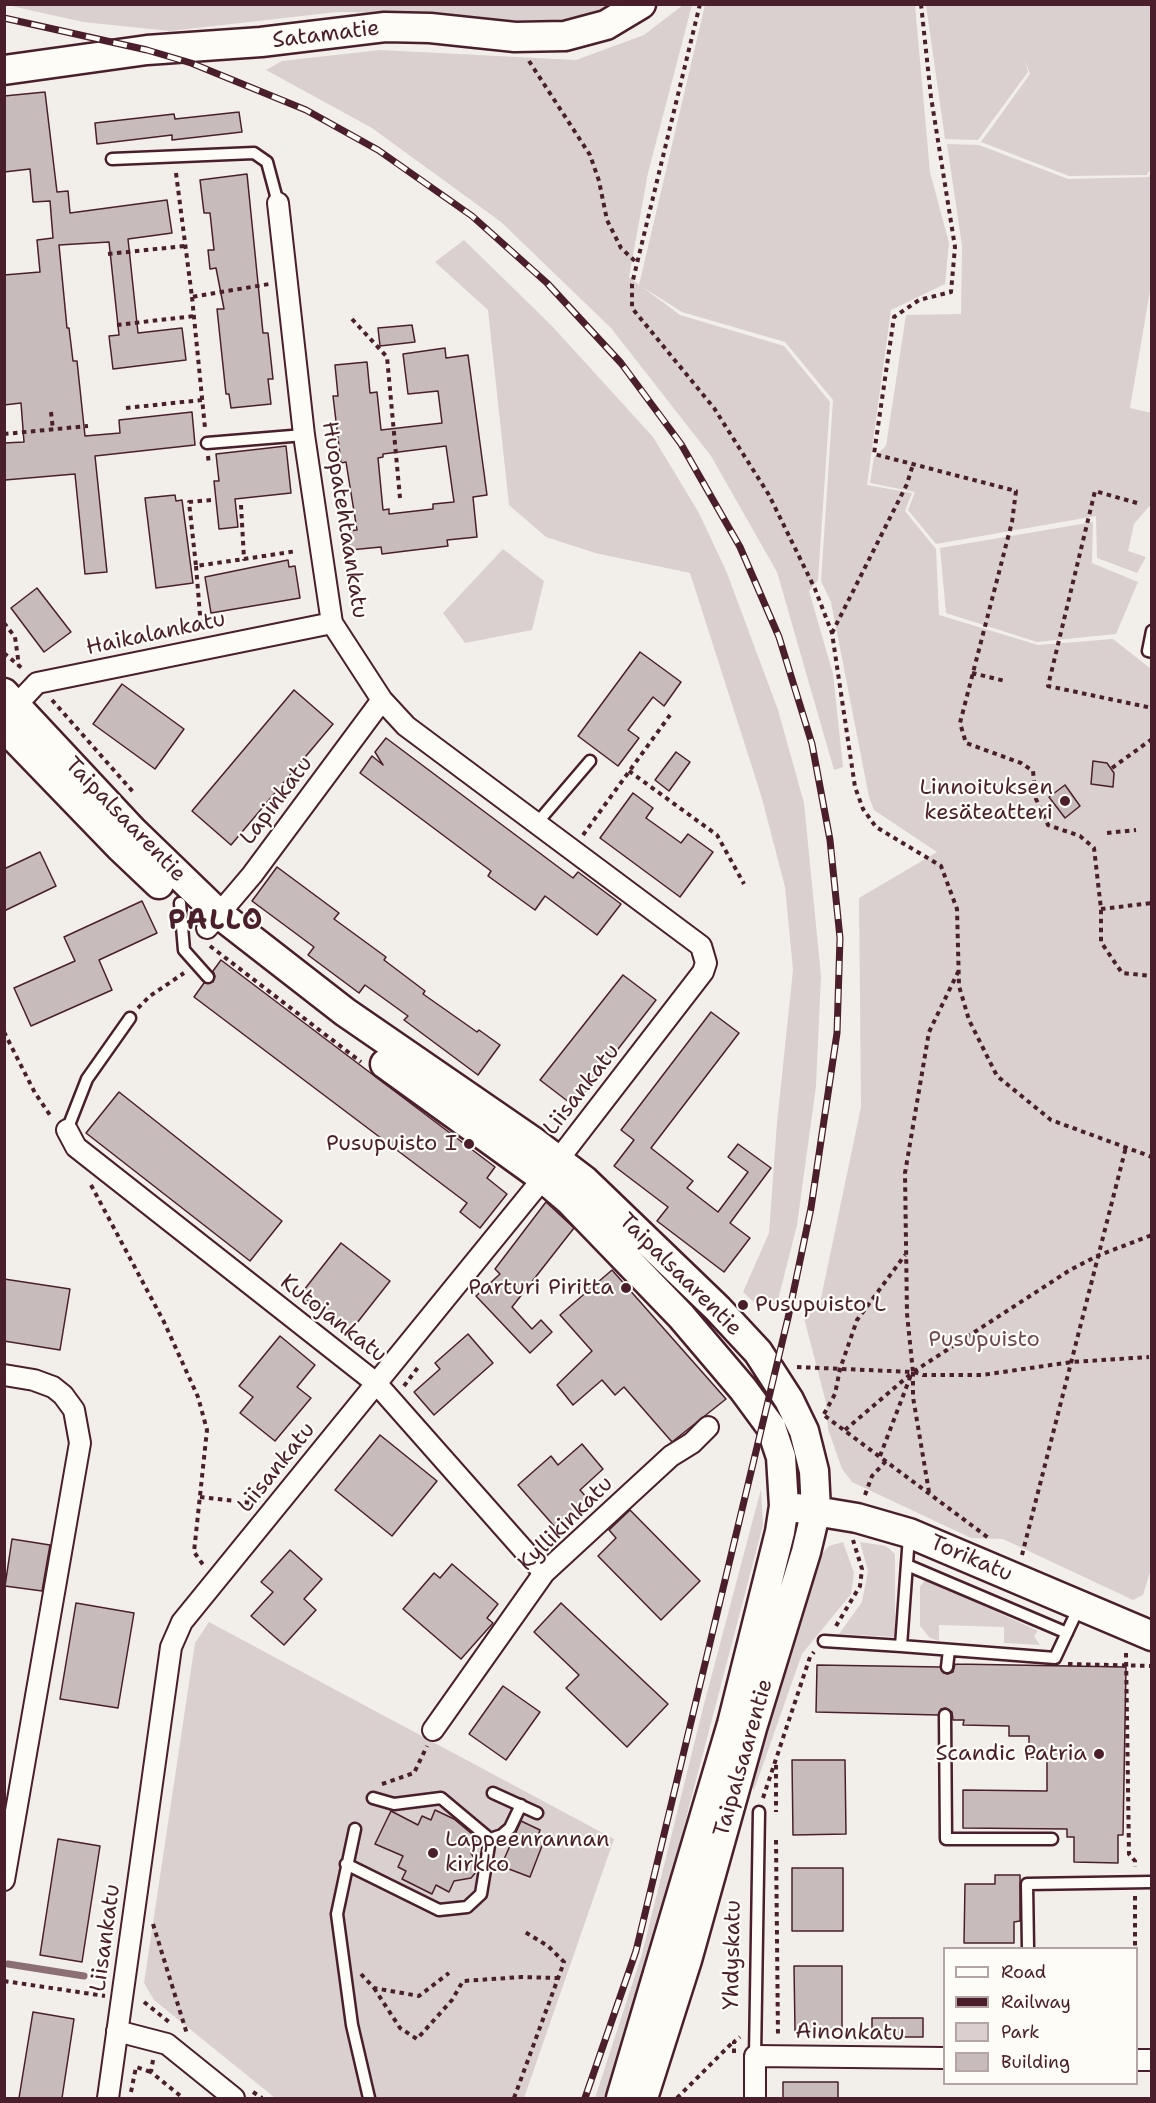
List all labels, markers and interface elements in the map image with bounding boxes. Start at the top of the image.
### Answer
street label: Satamatie [271,15,381,55]
street label: Huopatehtaankatu [315,419,373,621]
street label: Haikalankatu [84,606,228,662]
street label: Lapinkatu [235,751,319,851]
street label: Taipalsaarentie [59,752,191,888]
place label: Linnoituksen kesäteatteri [919,775,1053,826]
marker: Linnoituksen kesäteatteri [1058,794,1072,808]
district label: PALLO [168,905,264,939]
street label: Liisankatu [538,1039,626,1141]
place label: Pusupuisto I [326,1131,457,1157]
marker: Pusupuisto I [462,1137,476,1151]
street label: Taipalsaarentie [613,1208,747,1342]
street label: Kutojankatu [275,1269,391,1369]
place label: Parturi Piritta [468,1275,614,1301]
marker: Parturi Piritta [619,1281,633,1295]
place label: Pusupuisto L [755,1292,886,1318]
marker: Pusupuisto L [736,1298,750,1312]
park label: Pusupuisto [928,1327,1040,1353]
street label: Liisankatu [233,1418,321,1518]
street label: Kyllikinkatu [513,1471,619,1577]
street label: Torikatu [926,1530,1016,1588]
street label: Taipalsaarentie [709,1676,779,1840]
place label: Scandic Patria [935,1741,1087,1767]
marker: Scandic Patria [1092,1747,1106,1761]
place label: Lappeenrannan kirkko [445,1827,610,1879]
marker: Lappeenrannan kirkko [426,1846,440,1860]
street label: Liisankatu [85,1882,127,1994]
street label: Yhdyskatu [719,1900,747,2010]
legend [943,1947,1138,2085]
text: Road [1001,1960,1046,1984]
text: Railway [1001,1990,1071,2014]
street label: Ainonkatu [795,2019,905,2047]
text: Park [1001,2020,1040,2044]
text: Building [1001,2050,1070,2074]

